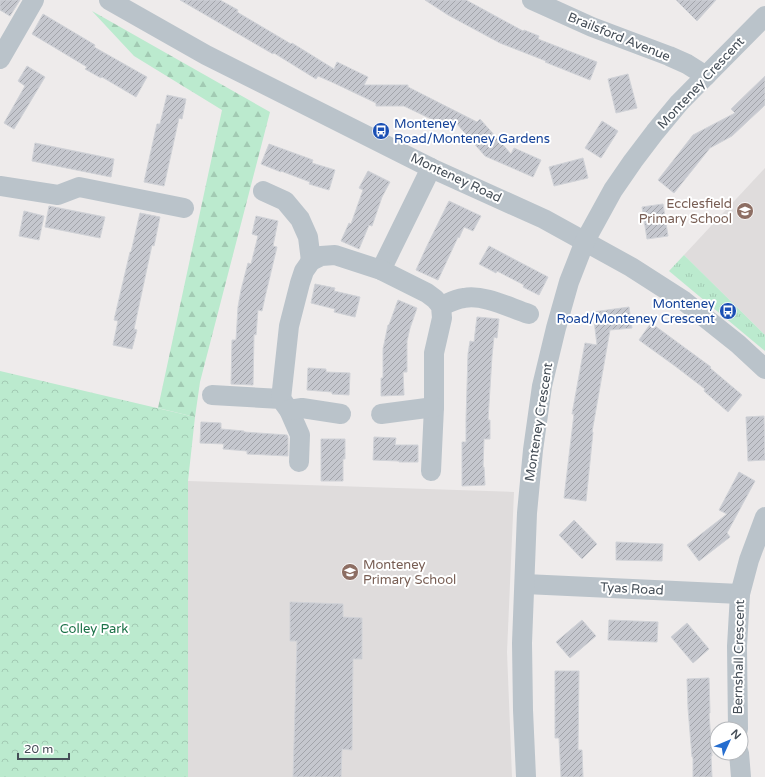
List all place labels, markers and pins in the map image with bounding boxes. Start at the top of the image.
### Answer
place label: Monteney Road/Monteney Gardens [394,116,550,147]
bus stop icon: Monteney Road/Monteney Gardens [371,121,391,141]
place label: Ecclesfield Primary School [639,196,732,227]
school or university icon: Ecclesfield Primary School [735,201,755,221]
place label: Monteney Road/Monteney Crescent [556,296,715,327]
bus stop icon: Monteney Road/Monteney Crescent [718,301,738,321]
place label: Monteney Primary School [363,557,456,588]
school or university icon: Monteney Primary School [340,562,360,582]

